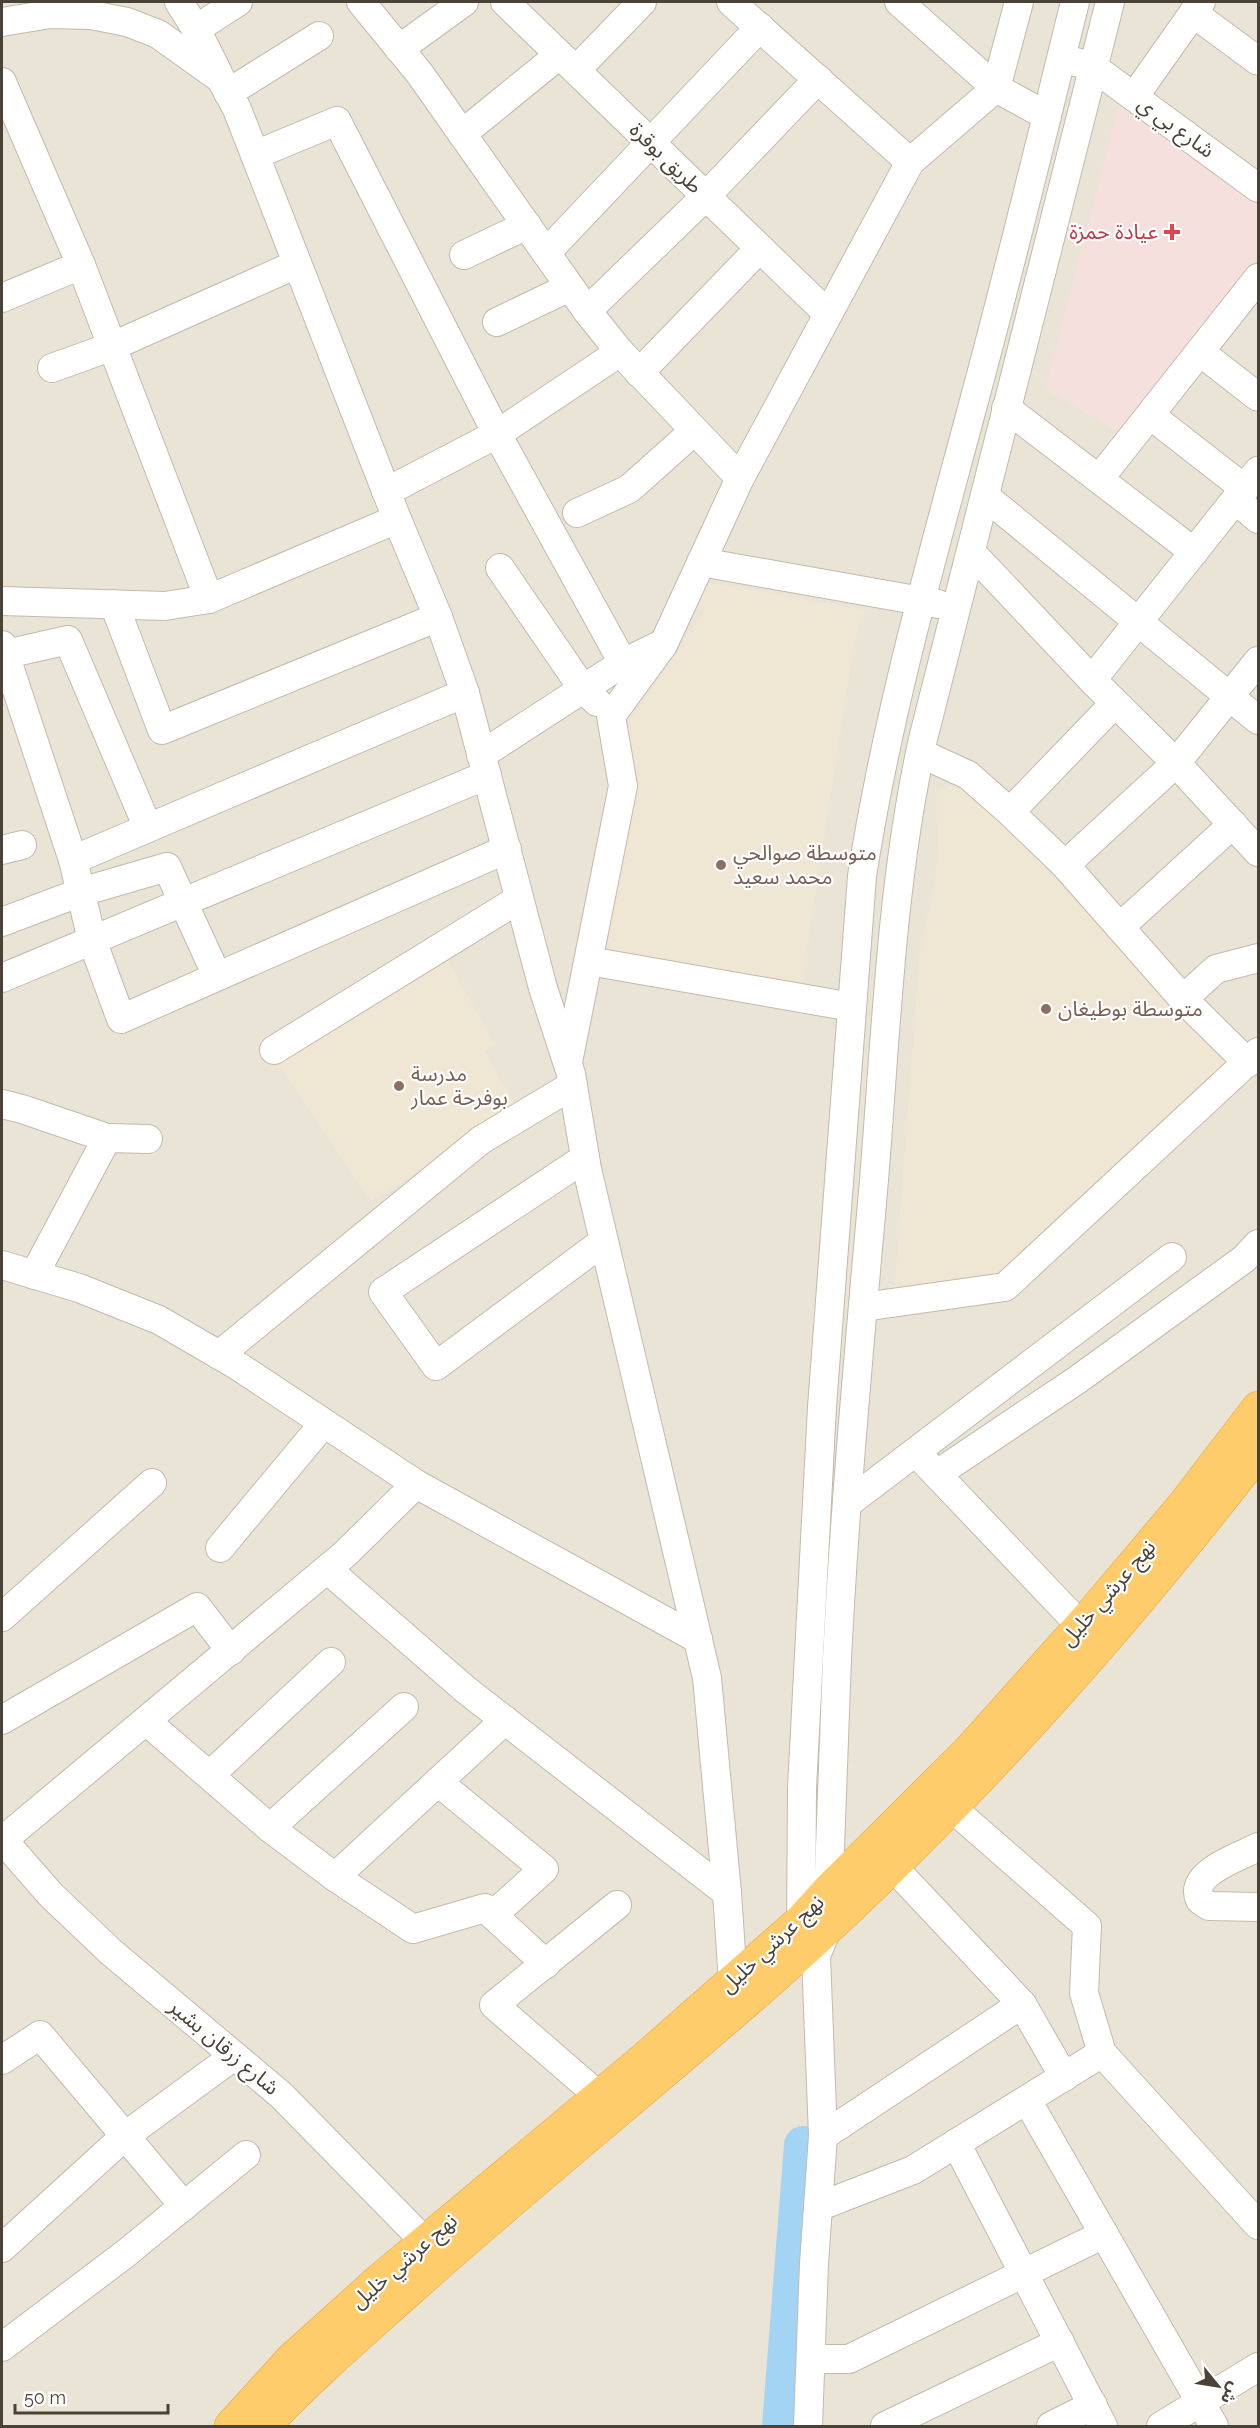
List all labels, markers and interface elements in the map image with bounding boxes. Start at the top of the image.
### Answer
street label: شارع بي ي [1131,90,1220,166]
street label: طريق بوقرة [624,117,708,199]
place label: عيادة حمزة [1069,219,1158,244]
marker: عيادة حمزة [1163,223,1181,241]
place label: متوسطة صوالحي محمد سعيد [733,840,877,889]
marker: متوسطة صوالحي محمد سعيد [714,858,728,872]
place label: متوسطة بوطيغان [1058,996,1203,1021]
marker: متوسطة بوطيغان [1039,1002,1053,1016]
place label: مدرسة بوفرحة عمار [410,1061,508,1110]
marker: مدرسة بوفرحة عمار [392,1079,406,1093]
street label: نهج عرشي خليل [1055,1534,1163,1653]
street label: نهج عرشي خليل [715,1889,831,2001]
street label: شارع زرقان بشير [162,1993,284,2102]
street label: نهج عرشي خليل [345,2208,464,2316]
north arrow [1188,2356,1248,2416]
scale bar [15,2377,168,2415]
text: ش [1217,2379,1244,2408]
text: 50 m [24,2387,66,2408]

